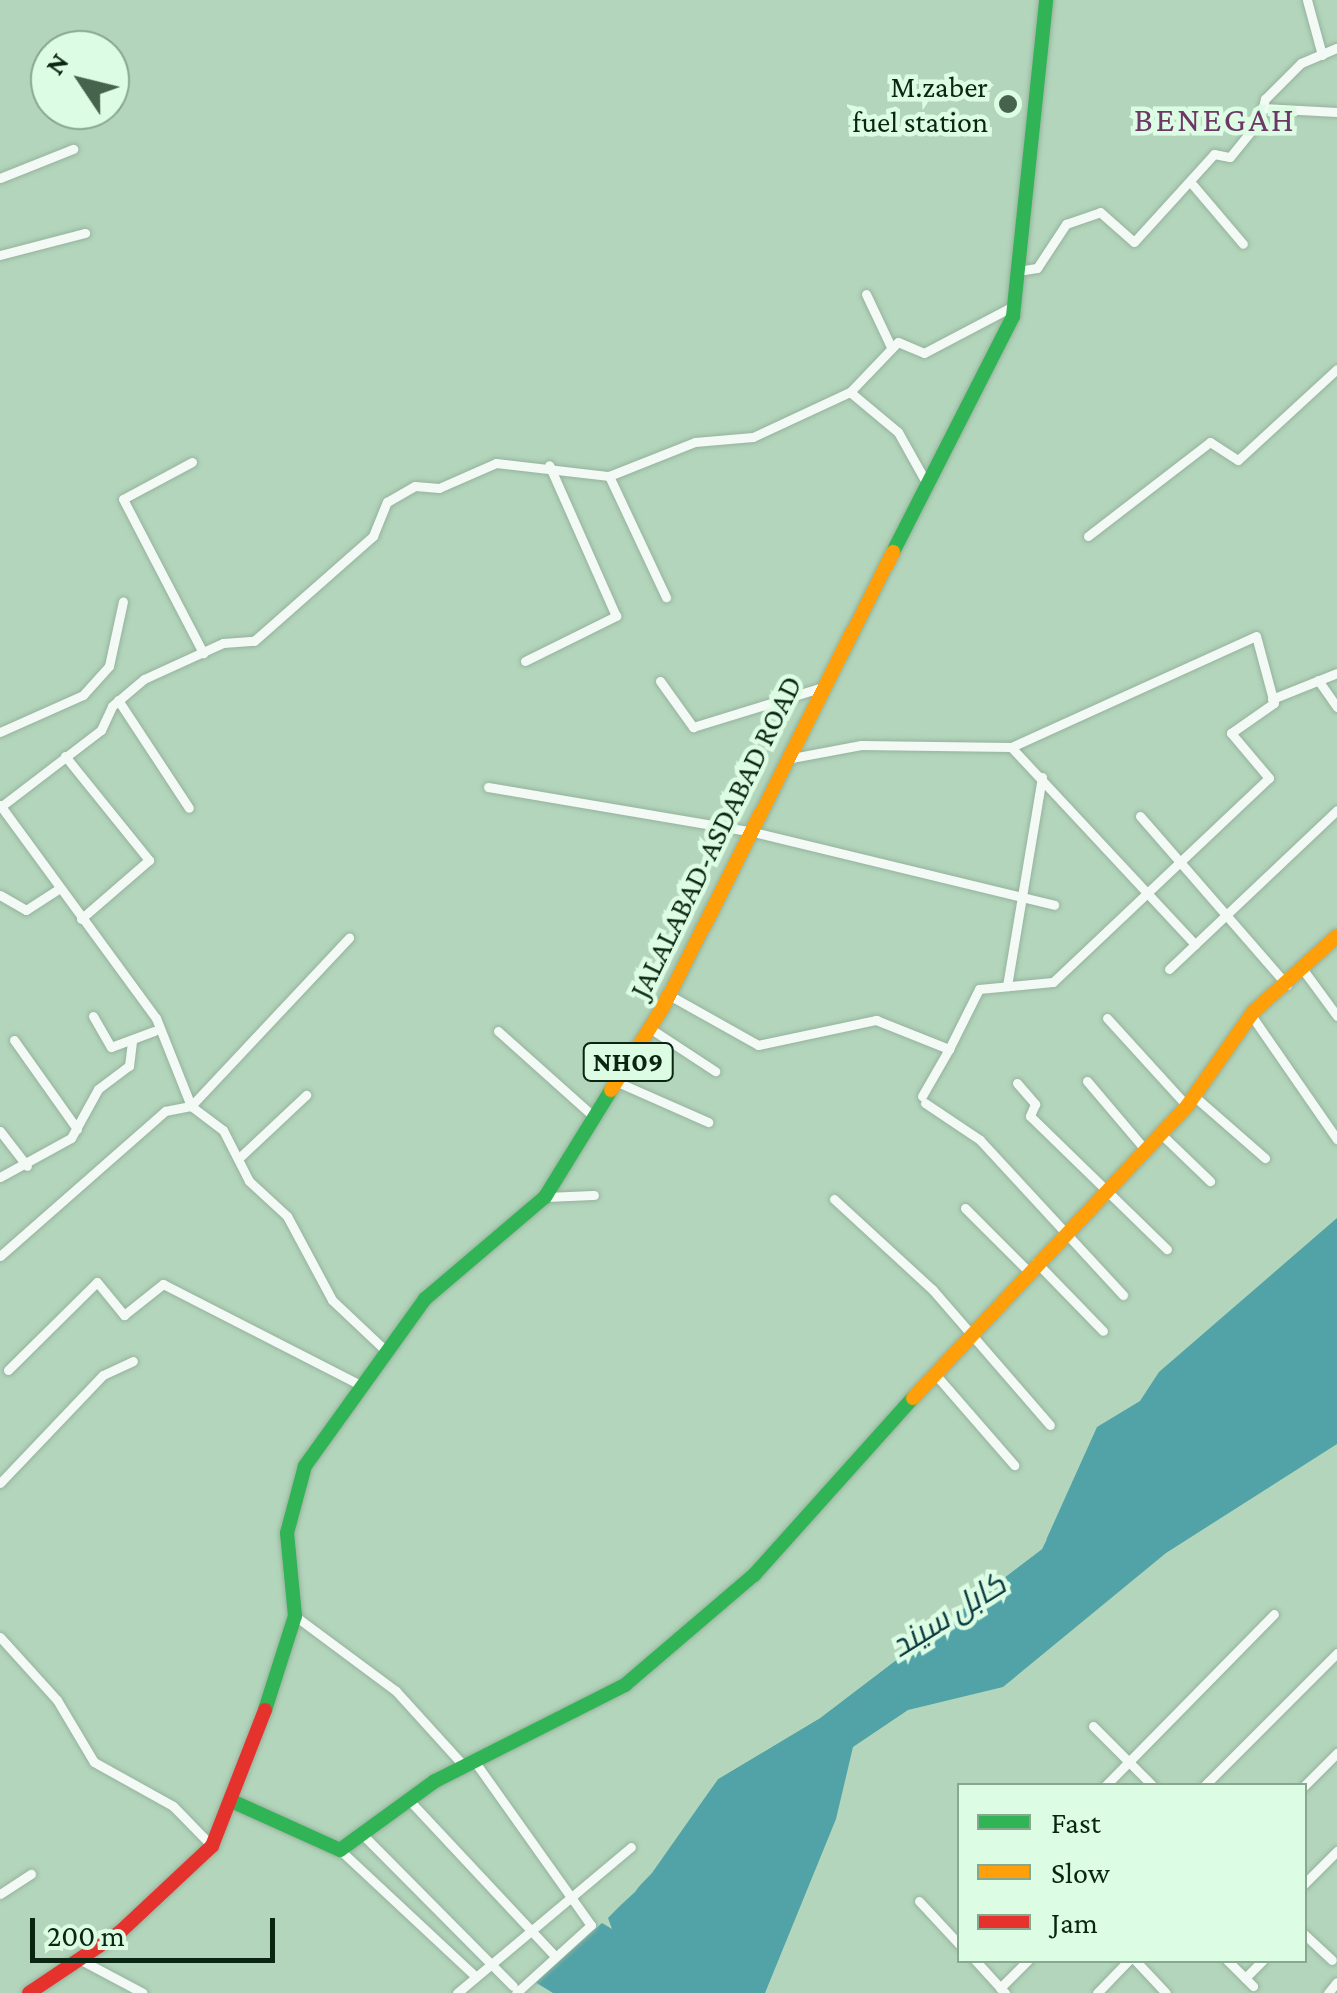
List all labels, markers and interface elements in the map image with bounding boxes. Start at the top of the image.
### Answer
north arrow [30,30,130,130]
text: N [38,47,75,80]
place label: M.zaber fuel station [852,69,988,140]
marker: M.zaber fuel station [997,93,1019,115]
district label: BENEGAH [1134,99,1296,141]
street label: JALALABAD-ASDABAD ROAD [622,670,810,1004]
road number: NH09 [580,1039,676,1085]
water label: کابل سيند [883,1565,1013,1665]
legend [957,1783,1307,1963]
text: Fast [1051,1806,1101,1839]
text: Slow [1051,1856,1110,1889]
scale bar [35,1898,280,1960]
text: Jam [1051,1906,1098,1939]
text: 200 m [47,1919,125,1952]

